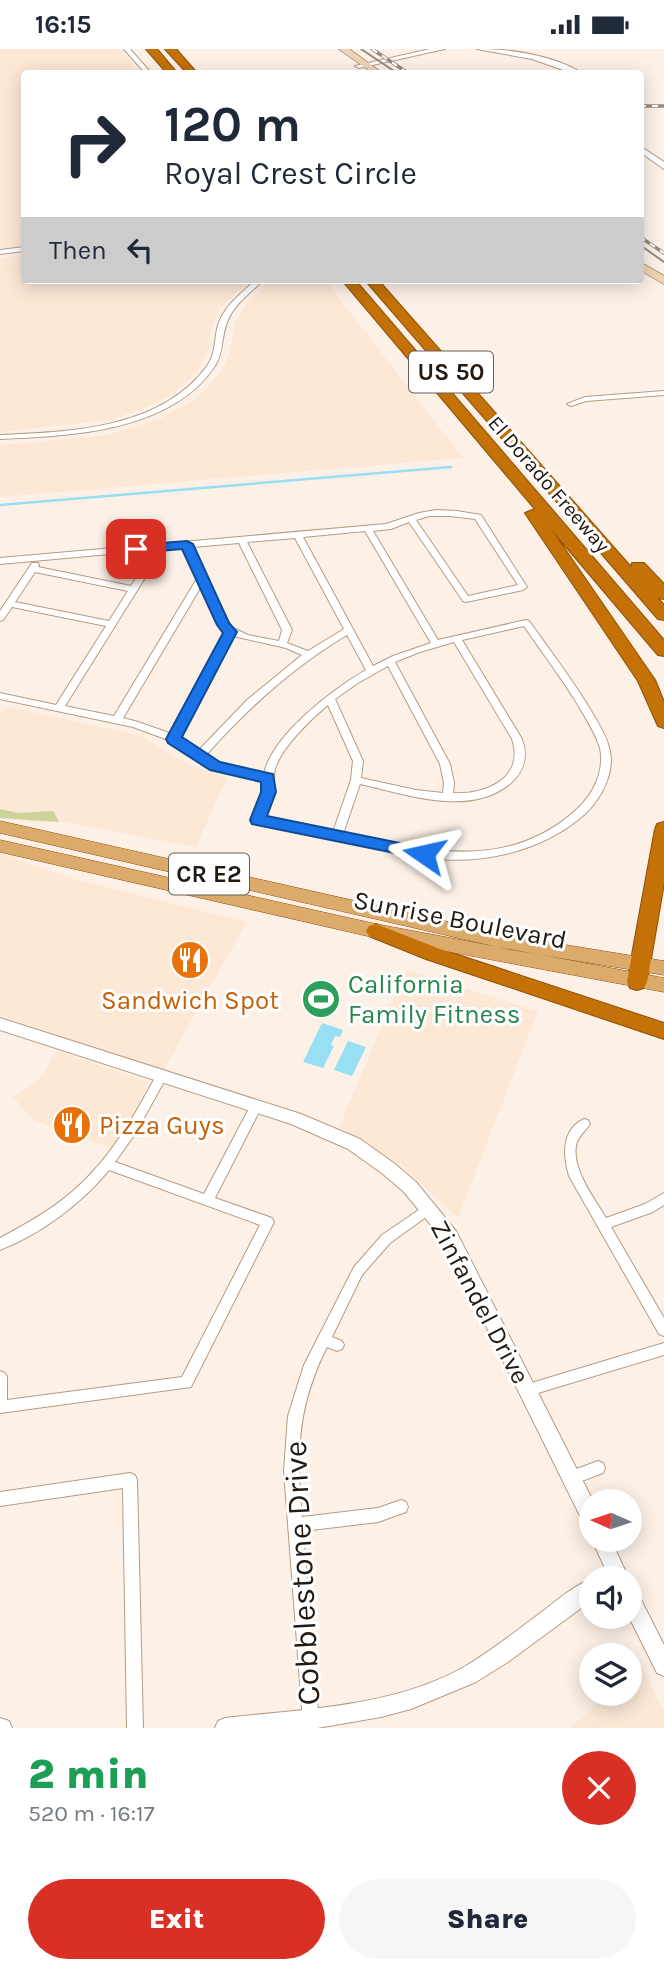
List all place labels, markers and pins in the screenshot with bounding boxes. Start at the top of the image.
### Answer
pin [106,519,166,579]
restaurant icon: Sandwich Spot [169,939,211,981]
place label: California Family Fitness [348,969,520,1030]
sports icon: California Family Fitness [300,978,342,1020]
place label: Sandwich Spot [101,985,279,1016]
restaurant icon: Pizza Guys [51,1104,93,1146]
place label: Pizza Guys [99,1110,225,1141]

